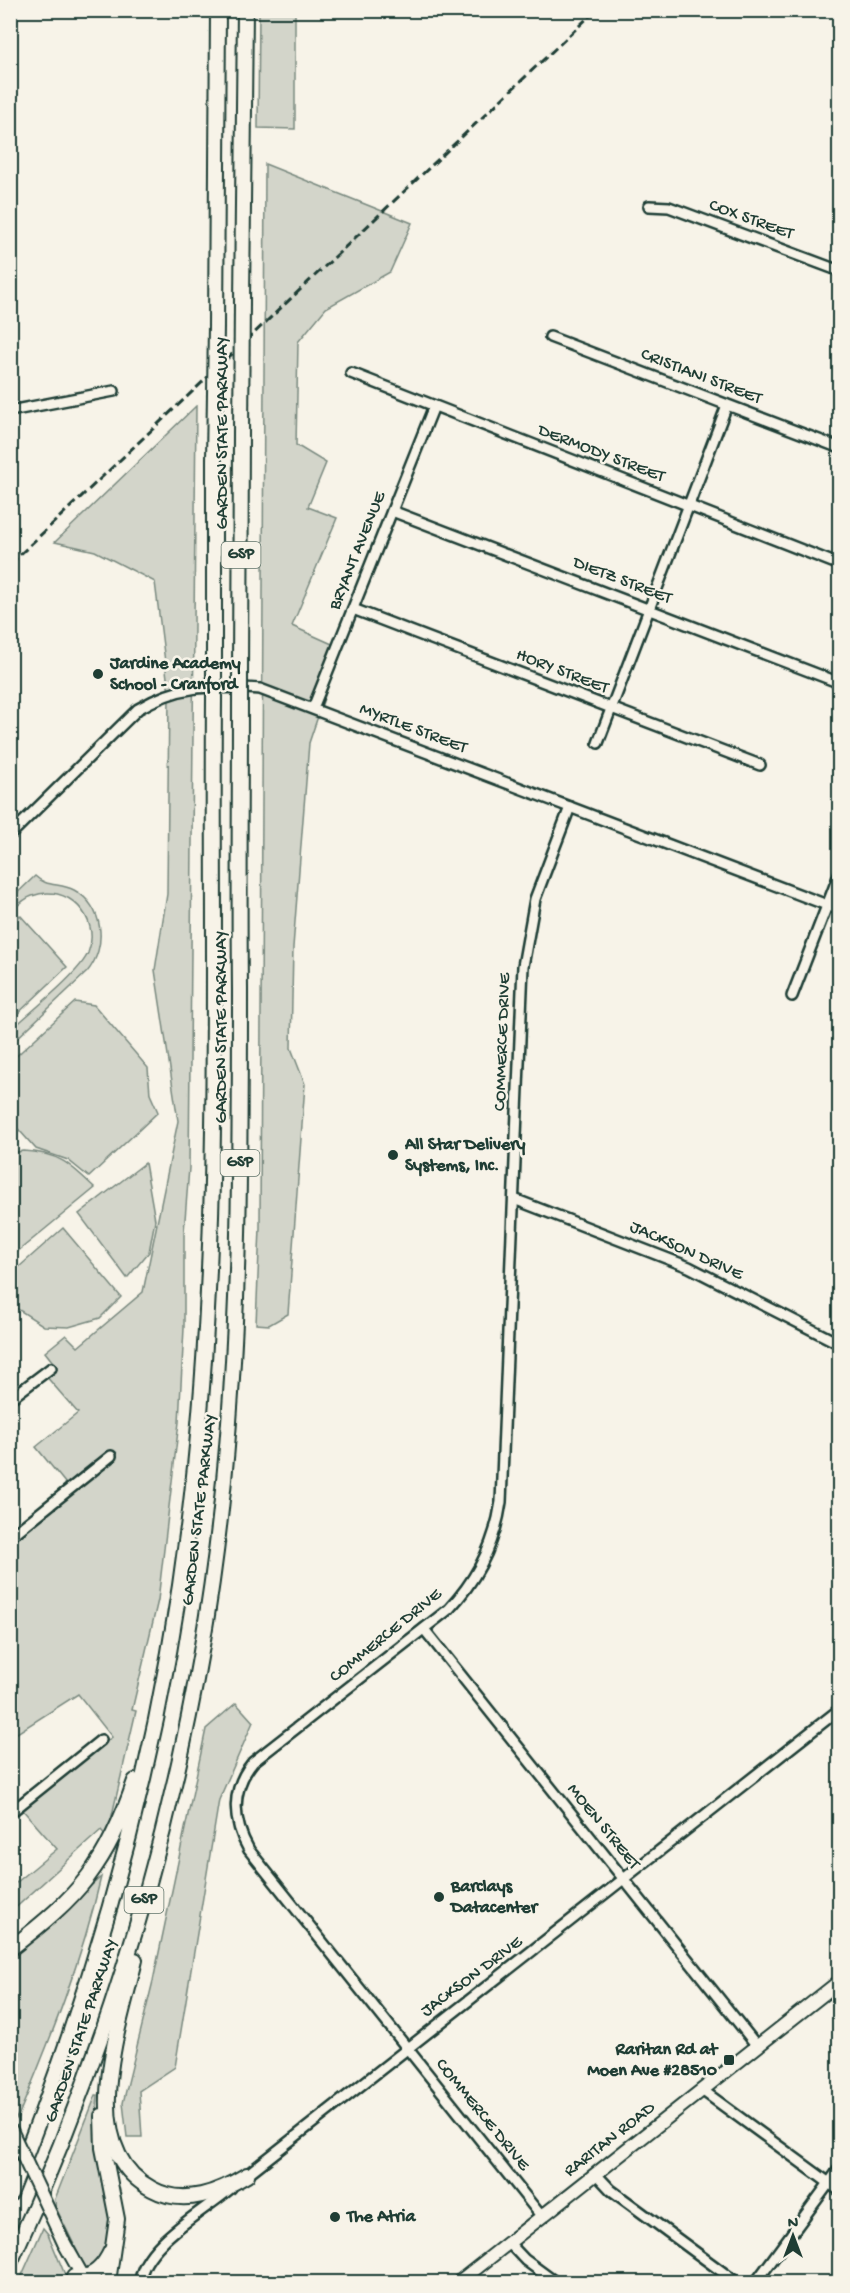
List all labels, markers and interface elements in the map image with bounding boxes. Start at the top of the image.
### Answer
street label: COX STREET [706,195,797,245]
street label: GARDEN STATE PARKWAY [213,337,234,529]
street label: CRISTIANI STREET [637,344,766,410]
street label: DERMODY STREET [534,420,668,488]
street label: BRYANT AVENUE [324,488,392,614]
road number: GSP [222,542,260,568]
street label: DIETZ STREET [569,552,675,610]
street label: HORY STREET [513,645,612,700]
place label: Jardine Academy School - Cranford [109,654,241,696]
marker: Jardine Academy School - Cranford [91,667,105,681]
street label: MYRTLE STREET [356,699,471,759]
street label: GARDEN STATE PARKWAY [212,931,233,1123]
street label: COMMERCE DRIVE [490,972,516,1111]
place label: All Star Delivery Systems, Inc. [404,1135,526,1177]
marker: All Star Delivery Systems, Inc. [386,1148,400,1162]
road number: GSP [220,1150,260,1176]
street label: JACKSON DRIVE [626,1217,747,1286]
street label: GARDEN STATE PARKWAY [178,1413,222,1607]
street label: COMMERCE DRIVE [326,1584,447,1688]
street label: MOEN STREET [562,1780,645,1875]
place label: Barclays Datacenter [449,1877,540,1919]
road number: GSP [124,1887,164,1913]
marker: Barclays Datacenter [432,1890,446,1904]
street label: JACKSON DRIVE [417,1932,528,2022]
street label: GARDEN STATE PARKWAY [41,1936,123,2126]
place label: Raritan Rd at Moen Ave #28510 [587,2040,719,2082]
marker: Raritan Rd at Moen Ave #28510 [722,2053,736,2067]
street label: COMMERCE DRIVE [430,2055,534,2176]
street label: RARITAN ROAD [560,2098,660,2182]
north arrow [763,2206,823,2266]
place label: The Atria [345,2207,416,2228]
marker: The Atria [328,2210,342,2224]
text: N [788,2215,799,2234]

